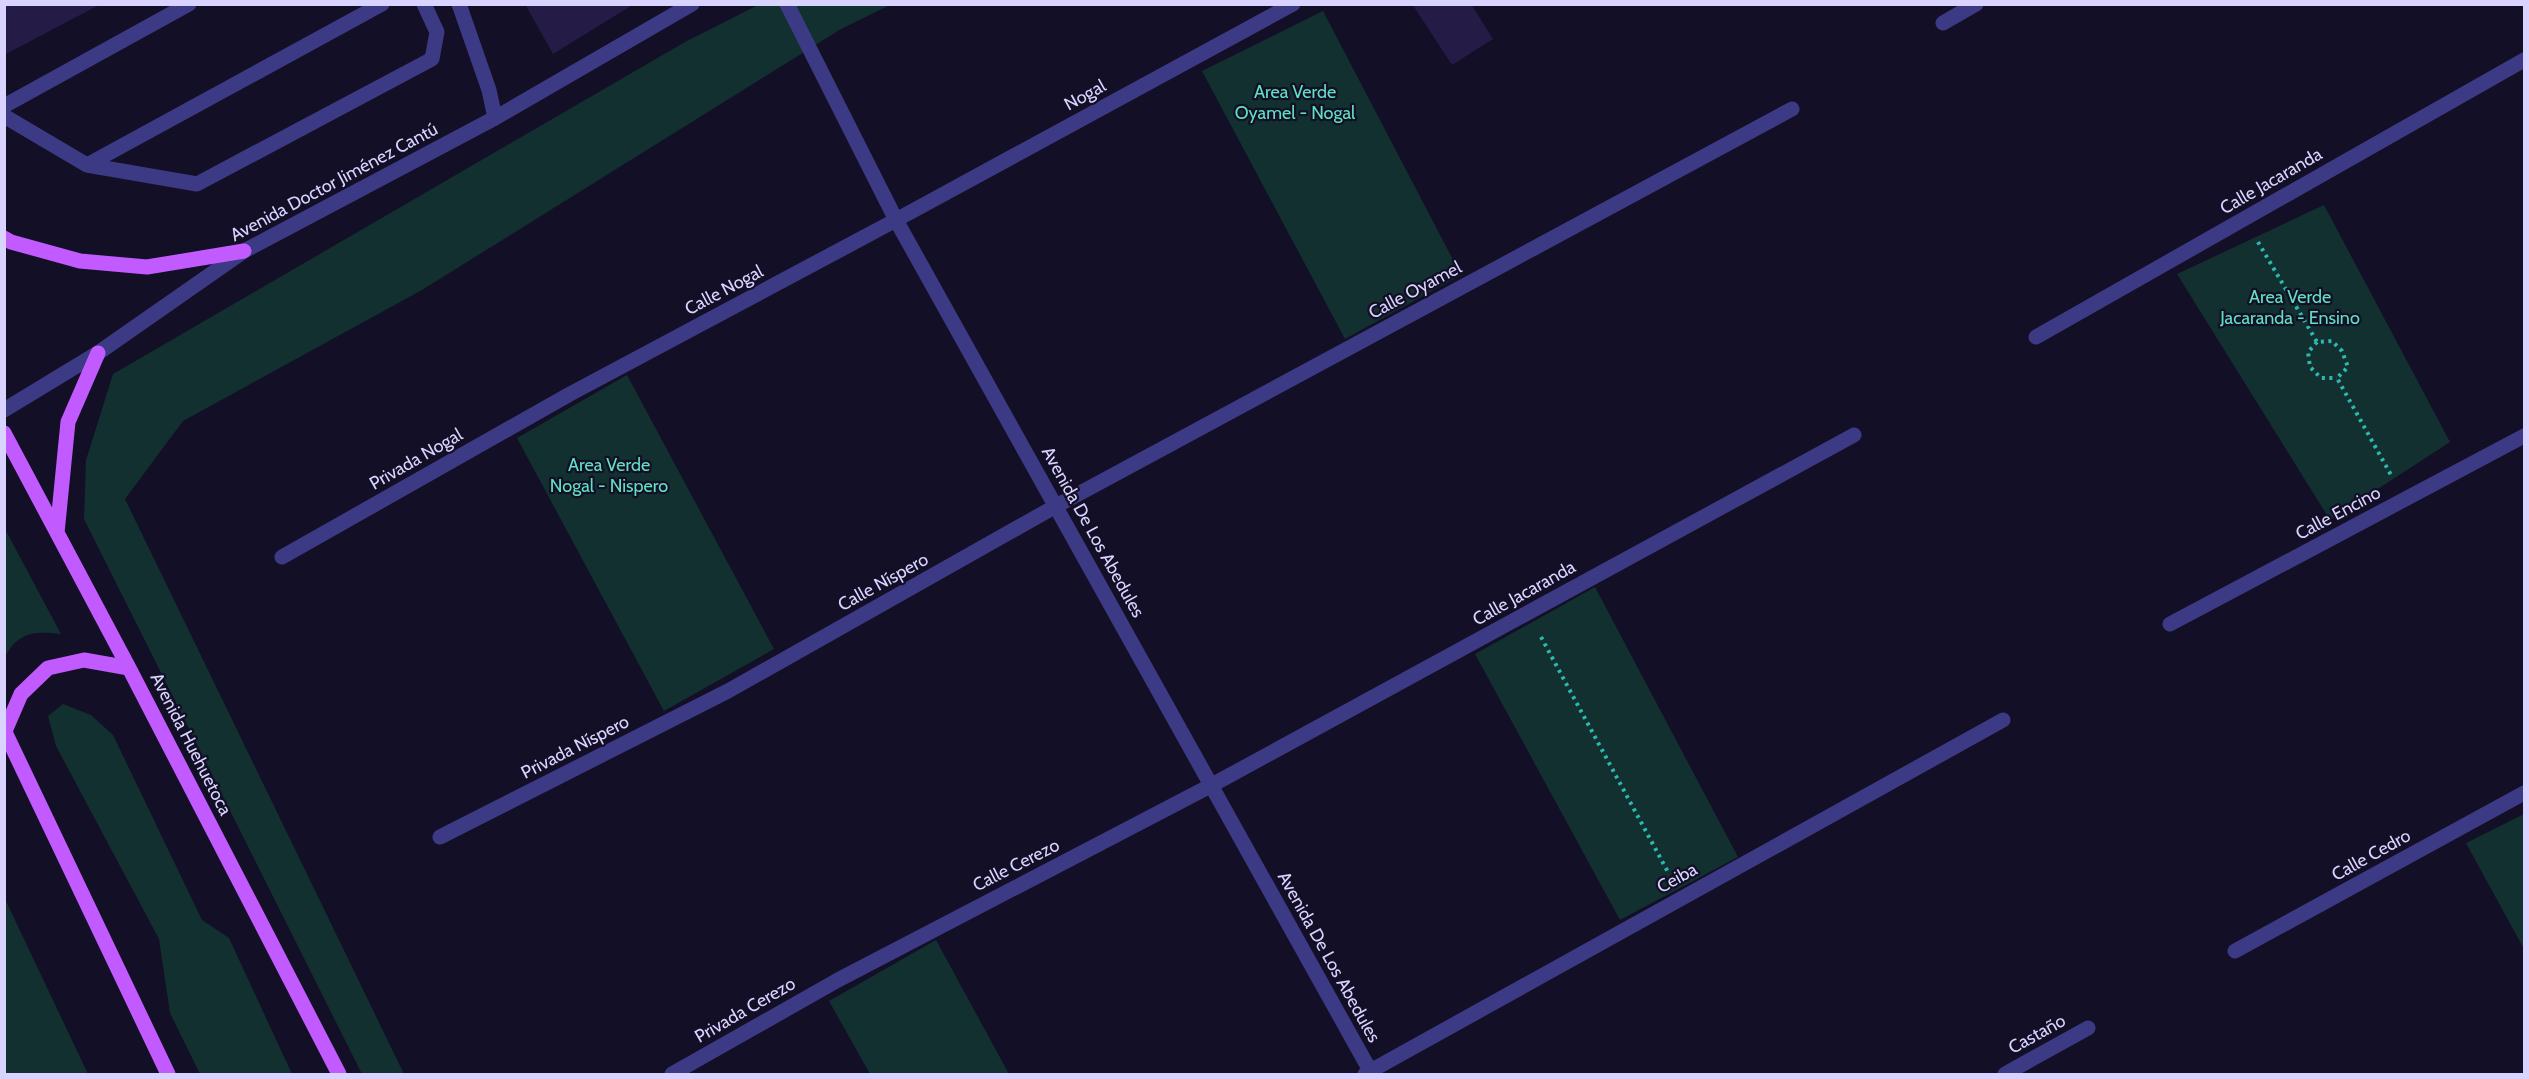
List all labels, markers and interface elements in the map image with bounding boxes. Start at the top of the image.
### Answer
street label: Nogal [1060,74,1110,115]
park label: Area Verde Oyamel - Nogal [1235,81,1356,124]
street label: Avenida Doctor Jiménez Cantú [226,118,442,246]
street label: Calle Jacaranda [2216,143,2326,219]
street label: Calle Oyamel [1365,256,1466,324]
street label: Calle Nogal [681,260,768,320]
park label: Area Verde Jacaranda - Ensino [2219,286,2360,329]
street label: Privada Nogal [366,423,467,495]
street label: Avenida De Los Abedules [1037,443,1149,621]
park label: Area Verde Nogal - Nispero [550,454,668,497]
street label: Calle Encino [2292,481,2384,545]
street label: Calle Níspero [834,548,932,616]
street label: Calle Jacaranda [1469,556,1580,630]
street label: Avenida Huehuetoca [146,669,237,819]
street label: Privada Níspero [517,710,633,784]
street label: Calle Cedro [2328,824,2414,886]
street label: Calle Cerezo [969,834,1063,896]
street label: Ceiba [1653,858,1701,898]
street label: Avenida De Los Abedules [1273,868,1385,1046]
street label: Privada Cerezo [691,972,799,1048]
street label: Castaño [2005,1009,2069,1059]

